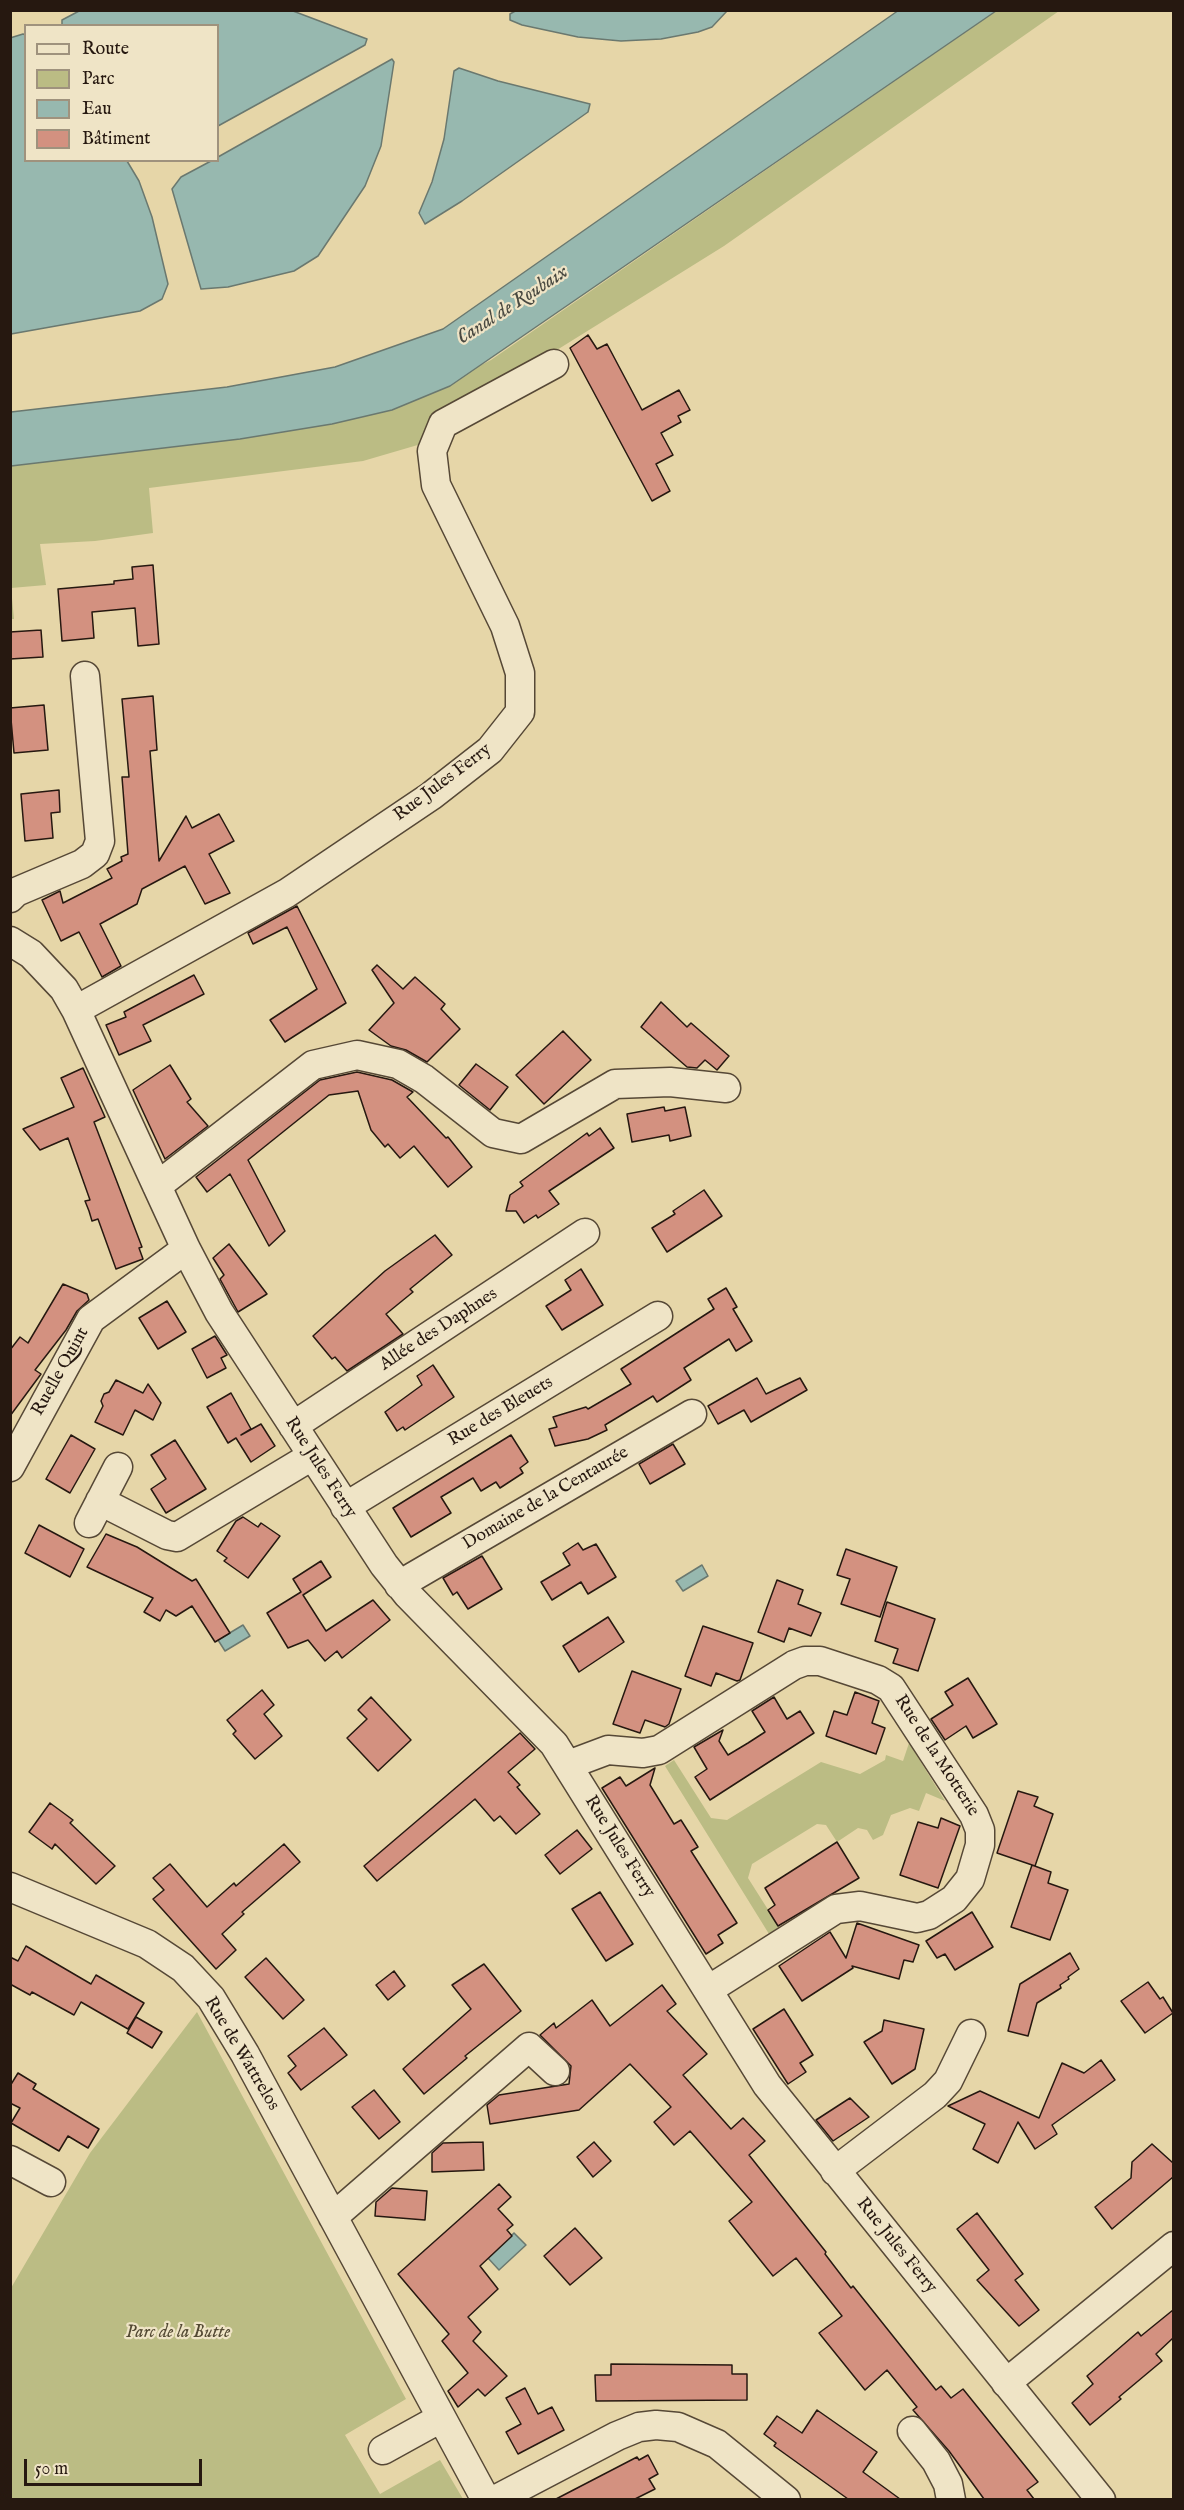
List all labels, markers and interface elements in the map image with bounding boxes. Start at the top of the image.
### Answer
legend [24,24,219,162]
text: Route [82,38,129,61]
text: Parc [82,68,114,91]
text: Eau [82,98,112,121]
text: Bâtiment [82,128,151,151]
water label: Canal de Roubaix [453,261,573,351]
street label: Rue Jules Ferry [390,739,496,827]
street label: Allée des Daphnes [376,1284,502,1376]
street label: Ruelle Quint [28,1324,94,1420]
street label: Rue des Bleuets [445,1372,557,1452]
street label: Rue Jules Ferry [279,1413,361,1523]
street label: Domaine de la Centaurée [459,1443,633,1555]
street label: Rue de la Motterie [889,1691,983,1821]
street label: Rue Jules Ferry [579,1792,659,1902]
street label: Rue de Wattrelos [199,1993,283,2115]
street label: Rue Jules Ferry [851,2194,941,2298]
park label: Parc de la Butte [126,2322,230,2344]
scale bar [27,2447,206,2485]
text: 50 m [35,2458,68,2481]

